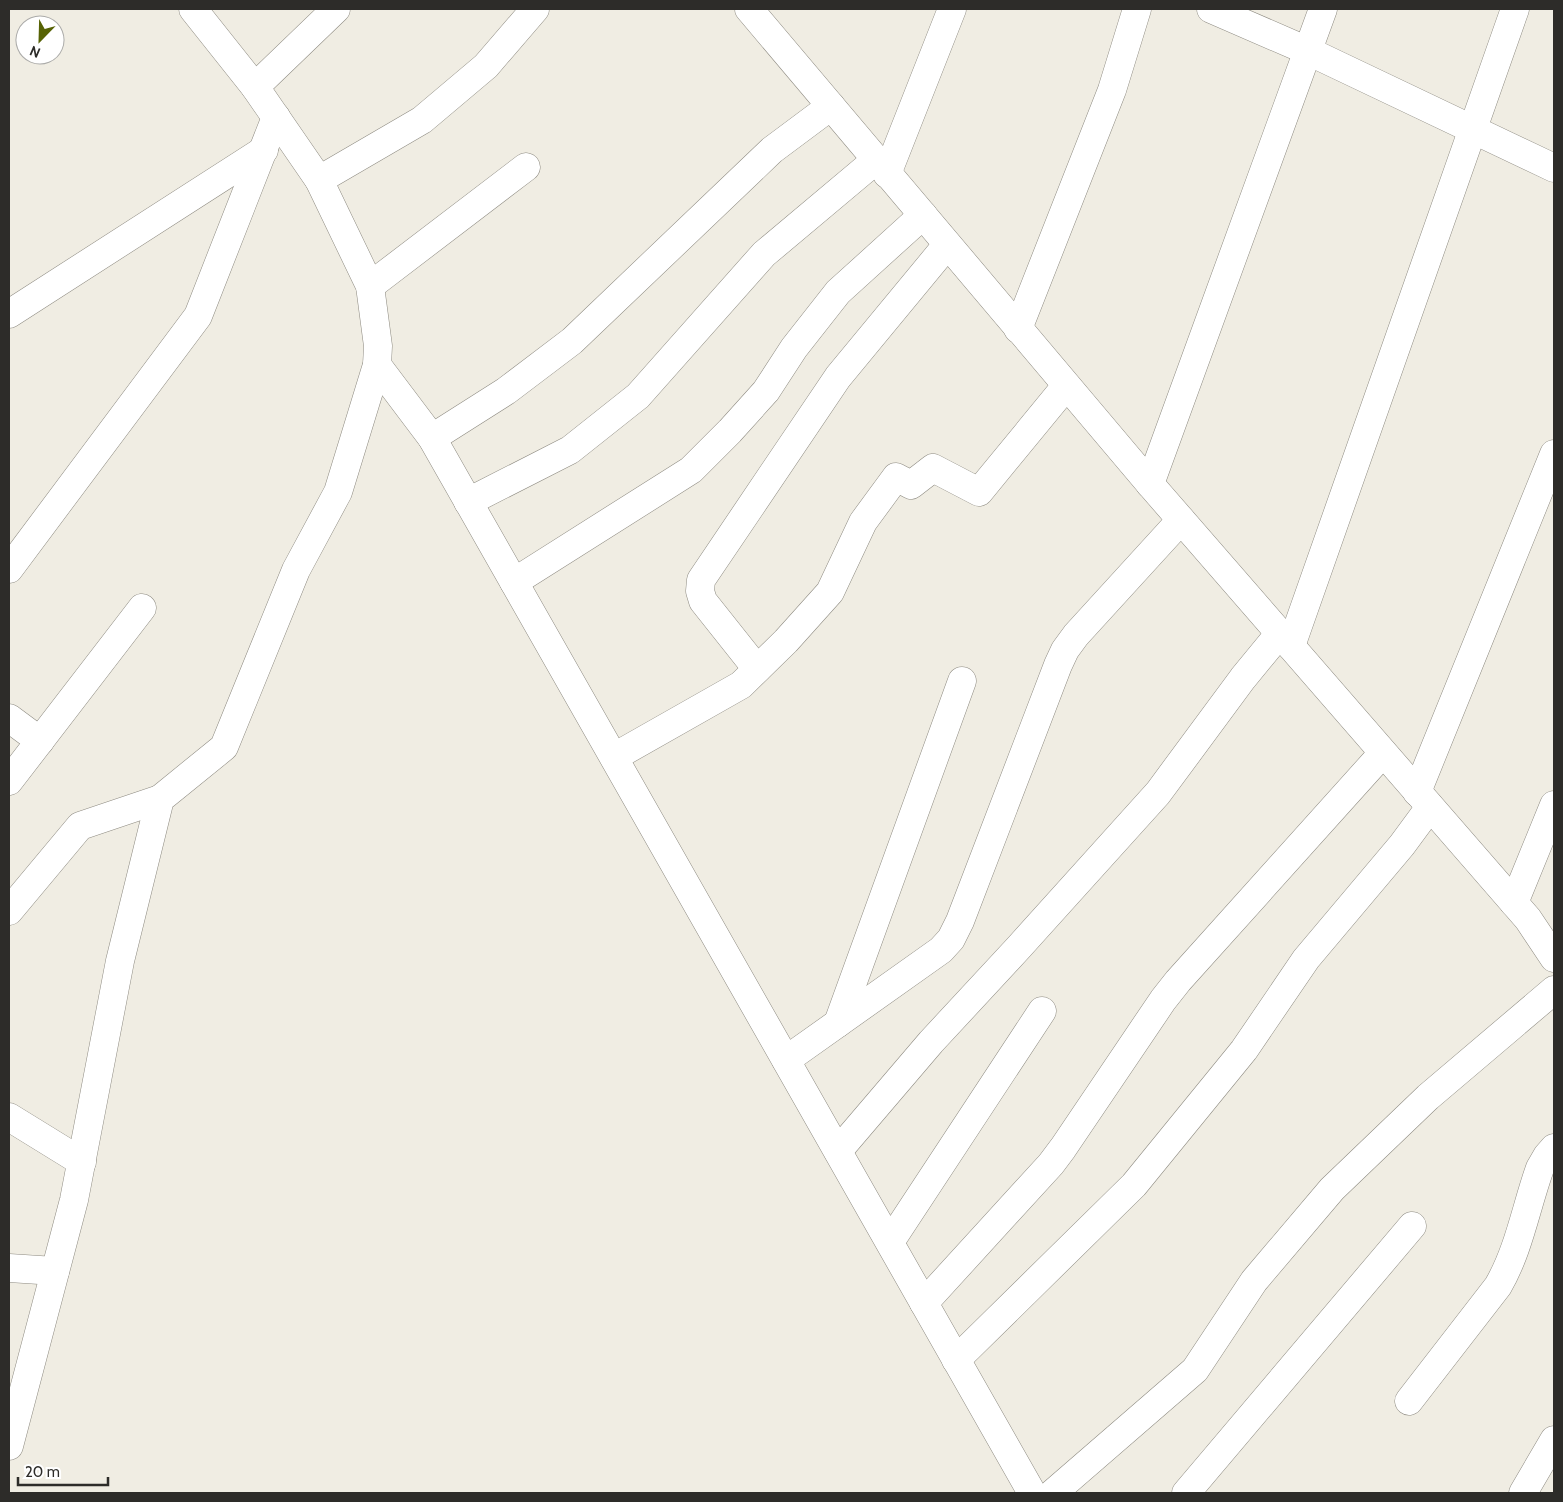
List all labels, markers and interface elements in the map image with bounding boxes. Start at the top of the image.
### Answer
north arrow [15,15,65,65]
text: N [27,42,43,62]
scale bar [18,1454,108,1486]
text: 20 m [25,1463,60,1481]

